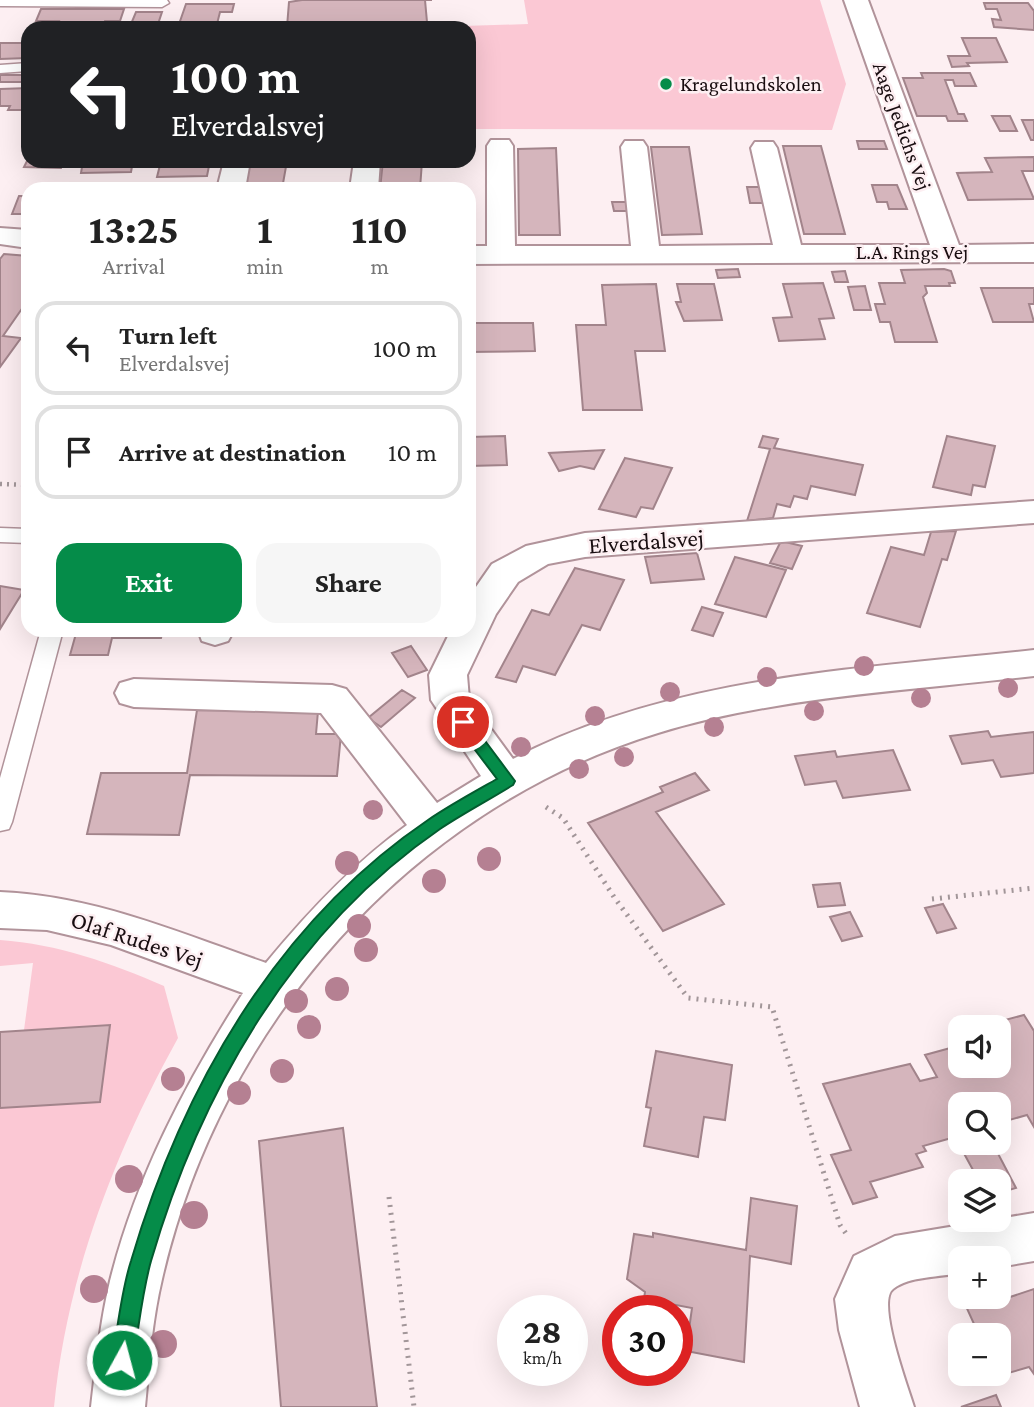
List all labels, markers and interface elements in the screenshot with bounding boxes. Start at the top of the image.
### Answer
icon: left [56,49,147,140]
text: 100 m [171,49,300,104]
street label: Aage Jedichs Vej [868,59,936,193]
place label: Kragelundskolen [680,72,822,96]
marker: Kragelundskolen [658,76,674,92]
text: Elverdalsvej [171,107,325,143]
text: 13:25 [89,205,179,252]
text: 1 [257,205,273,252]
text: 110 [351,205,408,252]
street label: L.A. Rings Vej [856,240,968,264]
text: Arrival [102,253,165,279]
text: min [247,253,283,279]
text: m [370,253,389,279]
text: Turn left [119,321,217,350]
icon: left [60,329,98,367]
text: 100 m [373,334,437,363]
text: Elverdalsvej [119,350,230,376]
icon: arrive [60,433,98,471]
text: Arrive at destination [119,438,346,467]
text: 10 m [388,438,437,467]
street label: Elverdalsvej [587,524,705,558]
button: Exit [56,543,242,623]
button: Share [256,543,441,623]
pin [433,692,493,752]
icon: arrive [444,703,482,741]
street label: Olaf Rudes Vej [68,905,206,973]
map controls [948,1015,1011,1386]
button: sound [948,1015,1011,1078]
button: search [948,1092,1011,1155]
button: layers [948,1169,1011,1232]
button: + [948,1246,1011,1309]
speed limit sign: 30 [602,1295,693,1386]
text: 28 [523,1312,562,1351]
position arrow [85,1323,159,1397]
button: − [948,1323,1011,1386]
text: km/h [523,1348,562,1368]

